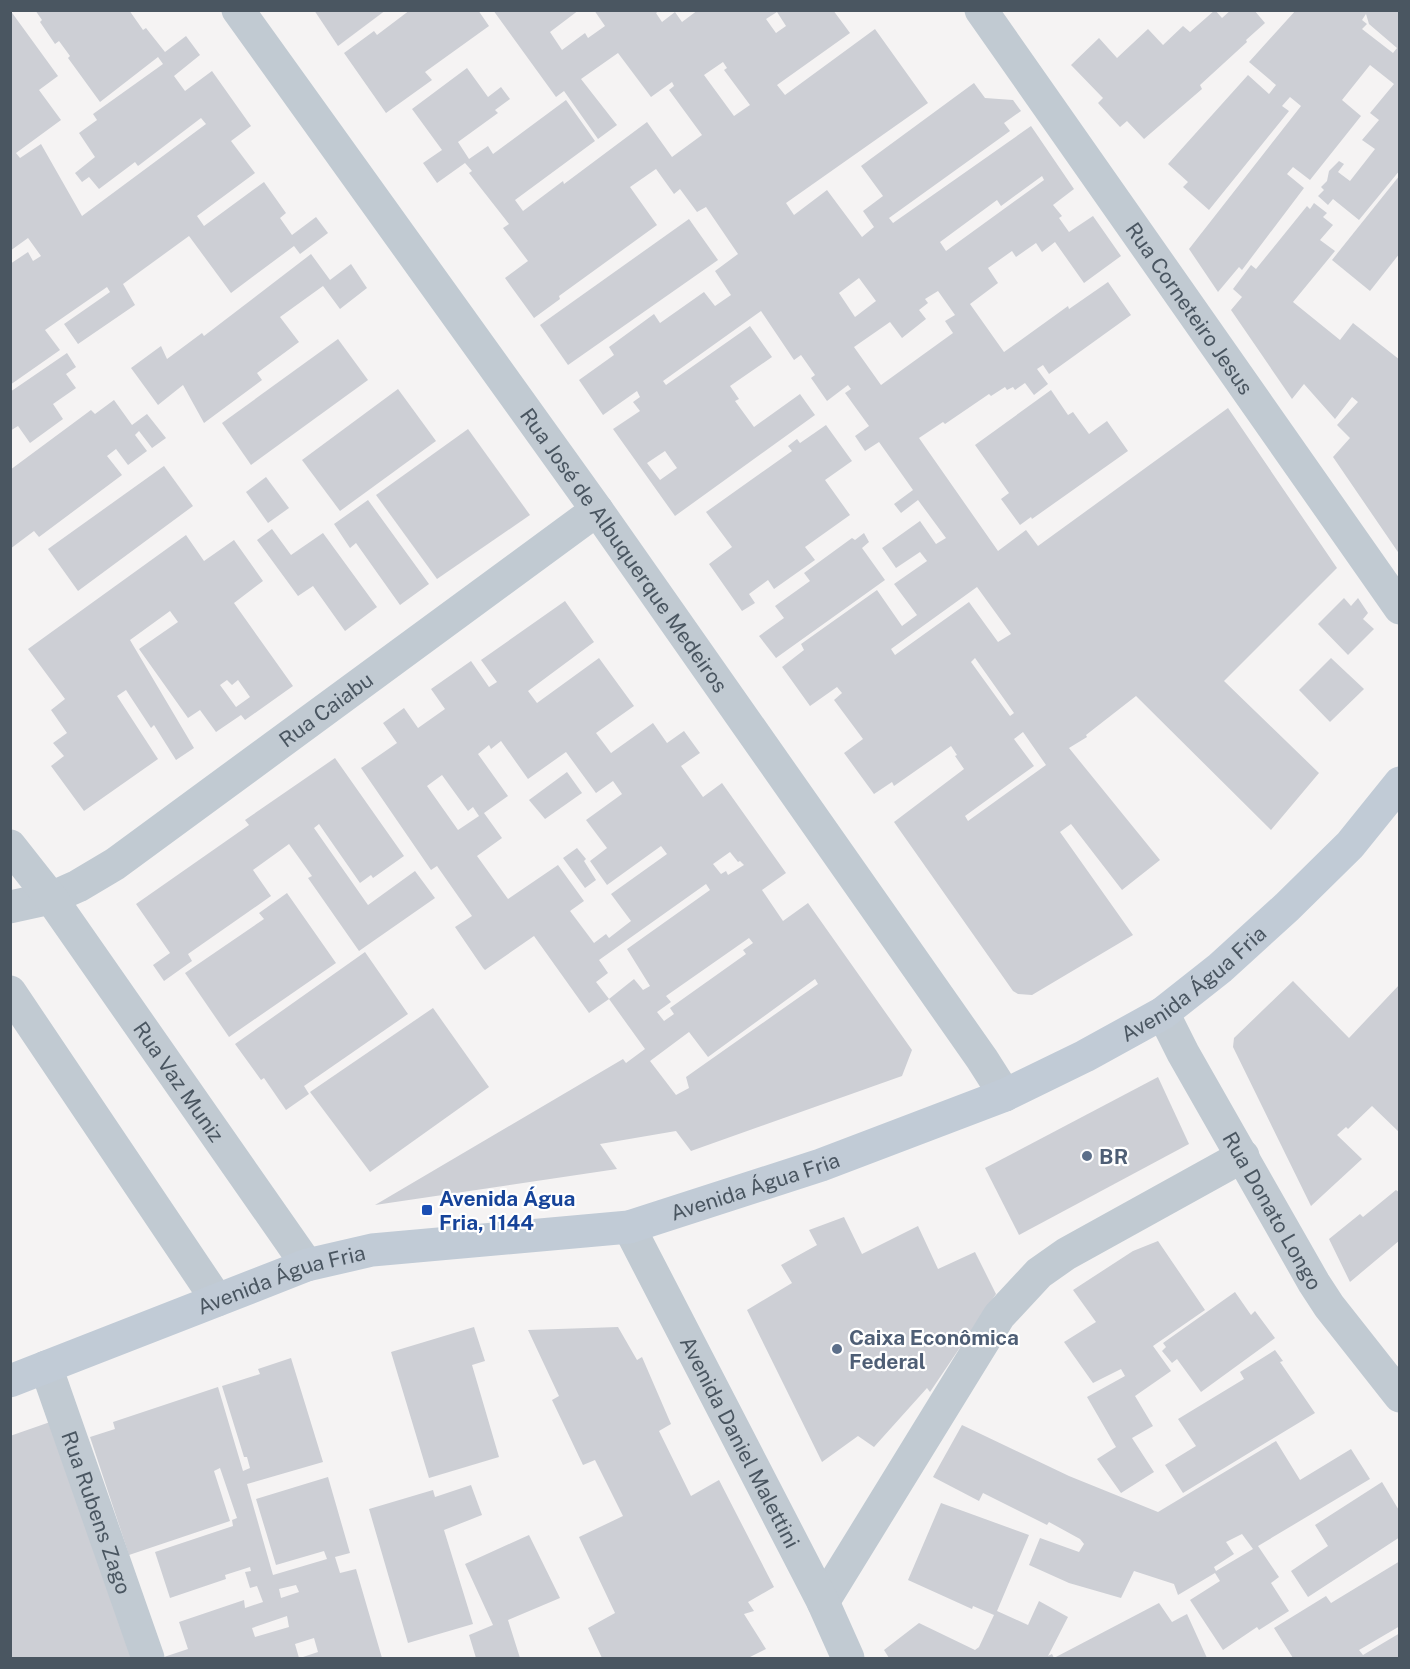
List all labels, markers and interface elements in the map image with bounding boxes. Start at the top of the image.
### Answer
street label: Rua Corneteiro Jesus [1121,217,1259,399]
street label: Rua José de Albuquerque Medeiros [515,403,733,697]
street label: Rua Caiabu [274,666,378,752]
street label: Avenida Água Fria [1116,920,1271,1046]
street label: Rua Vaz Muniz [128,1017,230,1146]
street label: Rua Donato Longo [1218,1127,1328,1294]
place label: BR [1099,1144,1128,1169]
street label: Avenida Água Fria [667,1147,843,1225]
marker: BR [1080,1149,1094,1163]
place label: Avenida Água Fria, 1144 [439,1186,575,1235]
marker: Avenida Água Fria, 1144 [420,1203,434,1217]
street label: Avenida Água Fria [193,1239,368,1319]
place label: Caixa Econômica Federal [849,1325,1019,1374]
street label: Avenida Daniel Malettini [675,1332,805,1552]
marker: Caixa Econômica Federal [830,1342,844,1356]
street label: Rua Rubens Zago [57,1427,137,1597]

